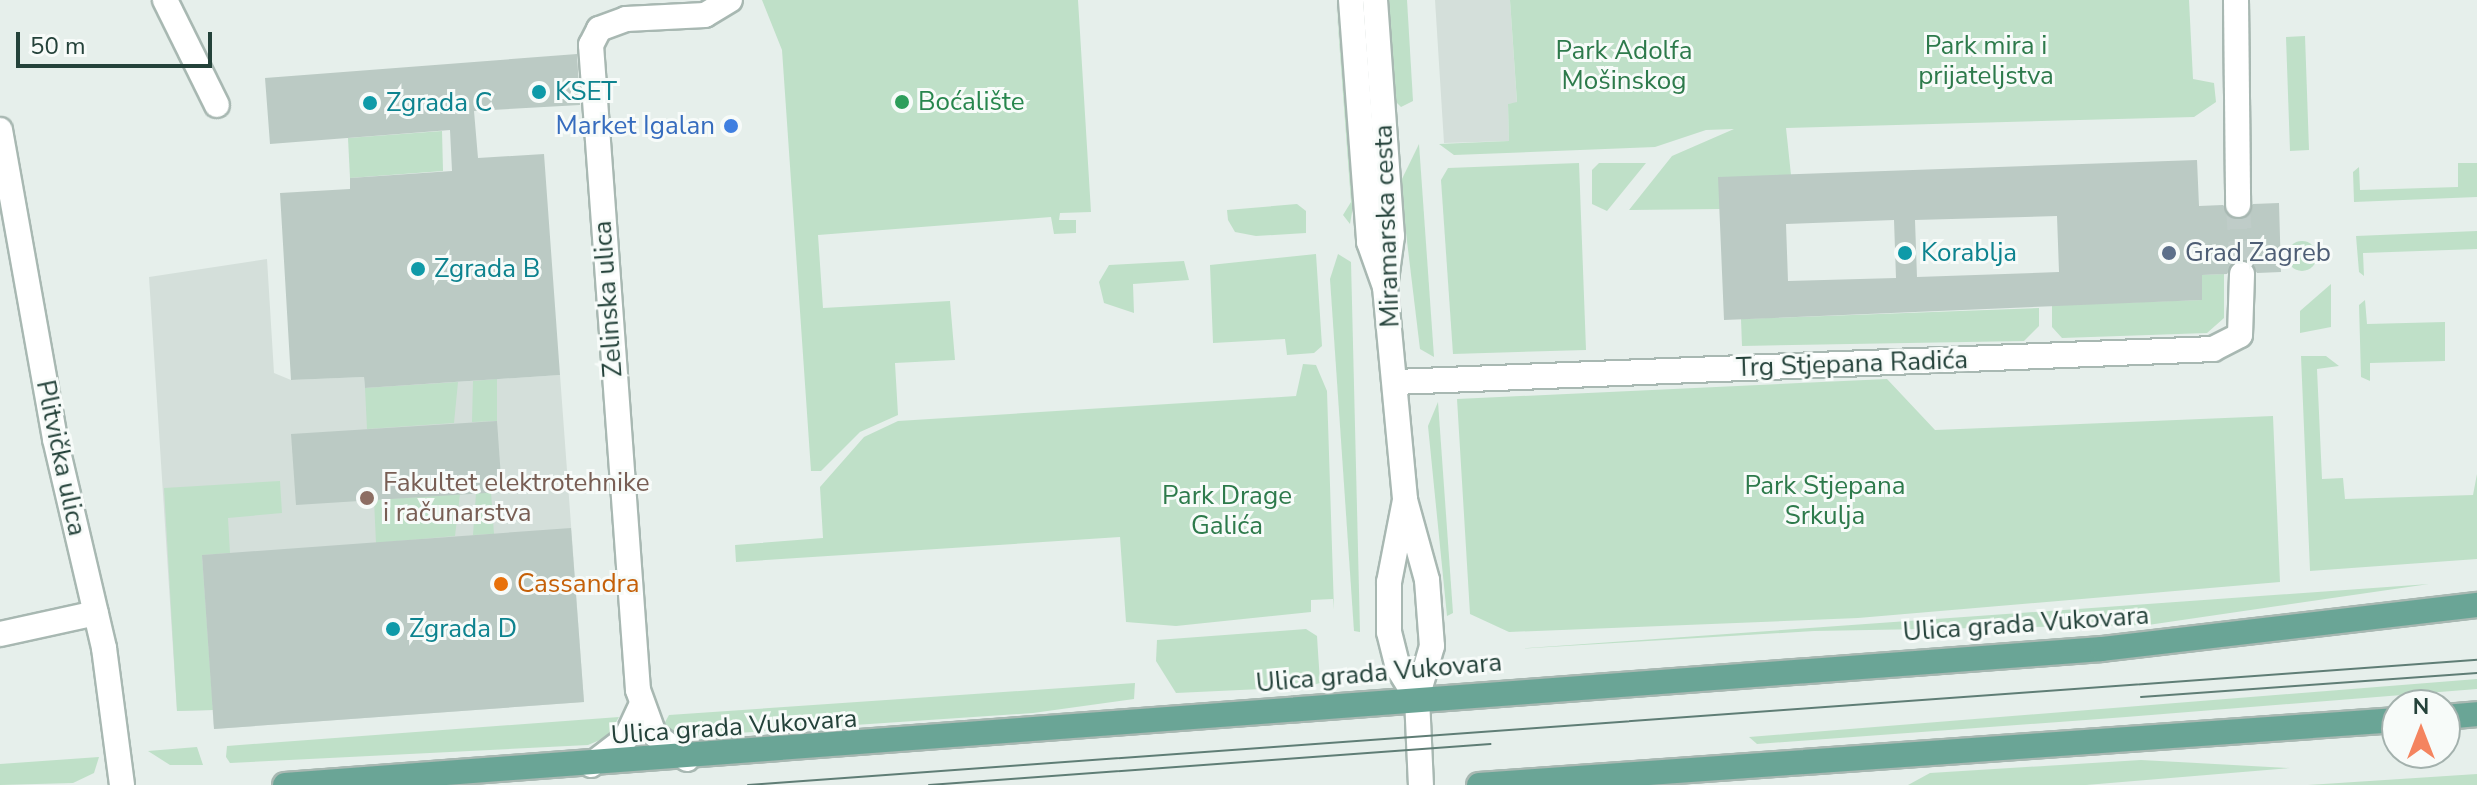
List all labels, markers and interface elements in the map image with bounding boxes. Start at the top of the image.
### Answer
scale bar [20,16,216,66]
text: 50 m [30,30,86,62]
park label: Park mira i prijateljstva [1918,30,2054,92]
park label: Park Adolfa Mošinskog [1556,35,1692,96]
place label: KSET [555,76,617,108]
marker: KSET [530,83,548,101]
place label: Boćalište [918,86,1025,118]
place label: Zgrada C [386,87,492,119]
marker: Boćalište [893,93,911,111]
marker: Zgrada C [361,94,379,112]
place label: Market Igalan [555,110,715,142]
marker: Market Igalan [722,117,740,135]
street label: Miramarska cesta [1368,124,1406,328]
street label: Zelinska ulica [587,220,629,378]
place label: Korablja [1921,237,2017,269]
place label: Grad Zagreb [2185,237,2331,269]
marker: Korablja [1896,244,1914,262]
marker: Grad Zagreb [2160,244,2178,262]
place label: Zgrada B [434,253,540,285]
marker: Zgrada B [409,260,427,278]
street label: Trg Stjepana Radića [1736,344,1968,384]
street label: Plitvička ulica [29,377,93,539]
place label: Fakultet elektrotehnike i računarstva [383,467,649,528]
park label: Park Stjepana Srkulja [1744,470,1906,532]
park label: Park Drage Galića [1162,480,1292,542]
marker: Fakultet elektrotehnike i računarstva [358,489,376,507]
place label: Cassandra [517,568,640,600]
marker: Cassandra [492,575,510,593]
street label: Ulica grada Vukovara [1902,600,2150,648]
place label: Zgrada D [409,613,517,645]
marker: Zgrada D [384,620,402,638]
street label: Ulica grada Vukovara [1255,647,1503,699]
north arrow [2381,689,2461,769]
text: N [2413,692,2429,722]
street label: Ulica grada Vukovara [610,703,858,751]

